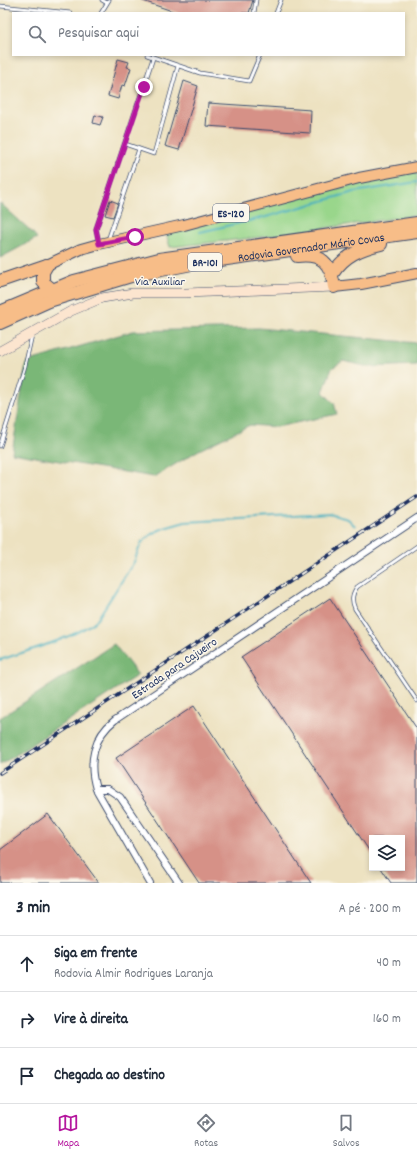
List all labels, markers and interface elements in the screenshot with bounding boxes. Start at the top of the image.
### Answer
search box [12,12,405,56]
icon: search [26,23,48,45]
text: Pesquisar aqui [58,23,139,45]
route end [135,78,153,96]
road number: ES-120 [213,204,249,222]
route start [126,228,144,246]
street label: Rodovia Governador Mário Covas [237,230,386,267]
road number: BR-101 [188,253,222,271]
street label: Via Auxiliar [135,274,185,291]
street label: Estrada para Cajueiro [129,634,221,704]
map controls [369,835,405,871]
button: layers [369,835,405,871]
text: 3 min [16,897,50,921]
text: A pé · 200 m [339,900,401,919]
text: Siga em frente [54,943,137,965]
icon: ahead [16,953,38,975]
text: 40 m [377,954,401,973]
text: Rodovia Almir Rodrigues Laranja [54,965,213,984]
icon: right [16,1009,38,1031]
text: Vire à direita [54,1009,128,1031]
text: 160 m [373,1010,401,1029]
icon: arrive [16,1065,38,1087]
text: Chegada ao destino [54,1065,165,1087]
tab: Mapa [57,1112,79,1152]
tab: Rotas [194,1112,218,1152]
tab: Salvos [333,1112,360,1152]

